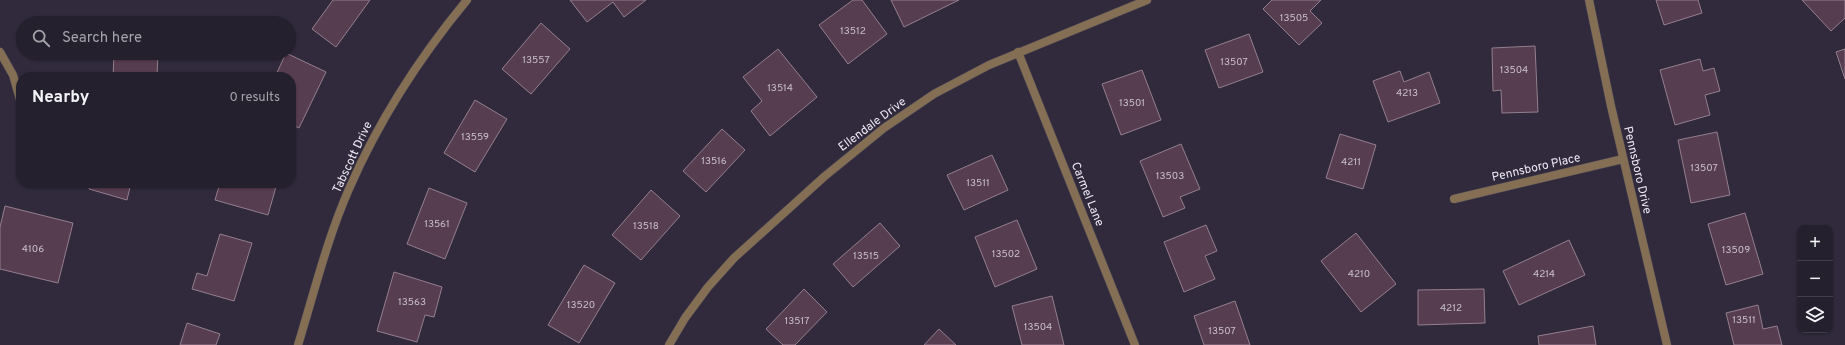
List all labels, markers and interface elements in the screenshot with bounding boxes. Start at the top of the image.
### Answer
house number: 13505 [1280,12,1308,25]
search box [16,16,296,60]
house number: 13512 [840,25,866,38]
icon: search [30,27,52,49]
text: Search here [62,29,142,48]
house number: 13557 [522,54,550,67]
house number: 13507 [1220,56,1248,69]
house number: 13504 [1500,64,1528,77]
house number: 13514 [767,82,793,95]
text: Nearby [32,87,89,109]
house number: 4213 [1396,87,1418,100]
text: 0 results [229,90,280,106]
street label: Ellendale Drive [835,94,910,156]
house number: 13501 [1119,97,1145,110]
street label: Tabscott Drive [329,119,377,196]
street label: Pennsboro Drive [1619,125,1655,216]
house number: 13559 [461,131,489,144]
street label: Pennsboro Place [1490,150,1582,186]
house number: 13516 [701,155,727,168]
house number: 4211 [1341,156,1361,169]
street label: Carmel Lane [1067,160,1107,229]
house number: 13507 [1690,162,1718,175]
house number: 13503 [1156,170,1184,183]
house number: 13511 [966,177,990,190]
house number: 13561 [424,218,450,231]
house number: 13518 [633,220,659,233]
map controls [1797,225,1833,333]
button: + [1797,225,1833,261]
house number: 4106 [22,243,44,256]
house number: 13509 [1722,244,1750,257]
house number: 13502 [992,248,1020,261]
house number: 13515 [853,250,879,263]
button: − [1797,261,1833,297]
house number: 4210 [1348,268,1370,281]
house number: 4214 [1533,268,1555,281]
house number: 13563 [398,296,426,309]
button: layers [1797,297,1833,333]
house number: 13520 [567,299,595,312]
house number: 4212 [1440,302,1462,315]
house number: 13511 [1732,314,1756,327]
house number: 13517 [785,315,809,328]
house number: 13504 [1024,321,1052,334]
house number: 13507 [1208,325,1236,338]

